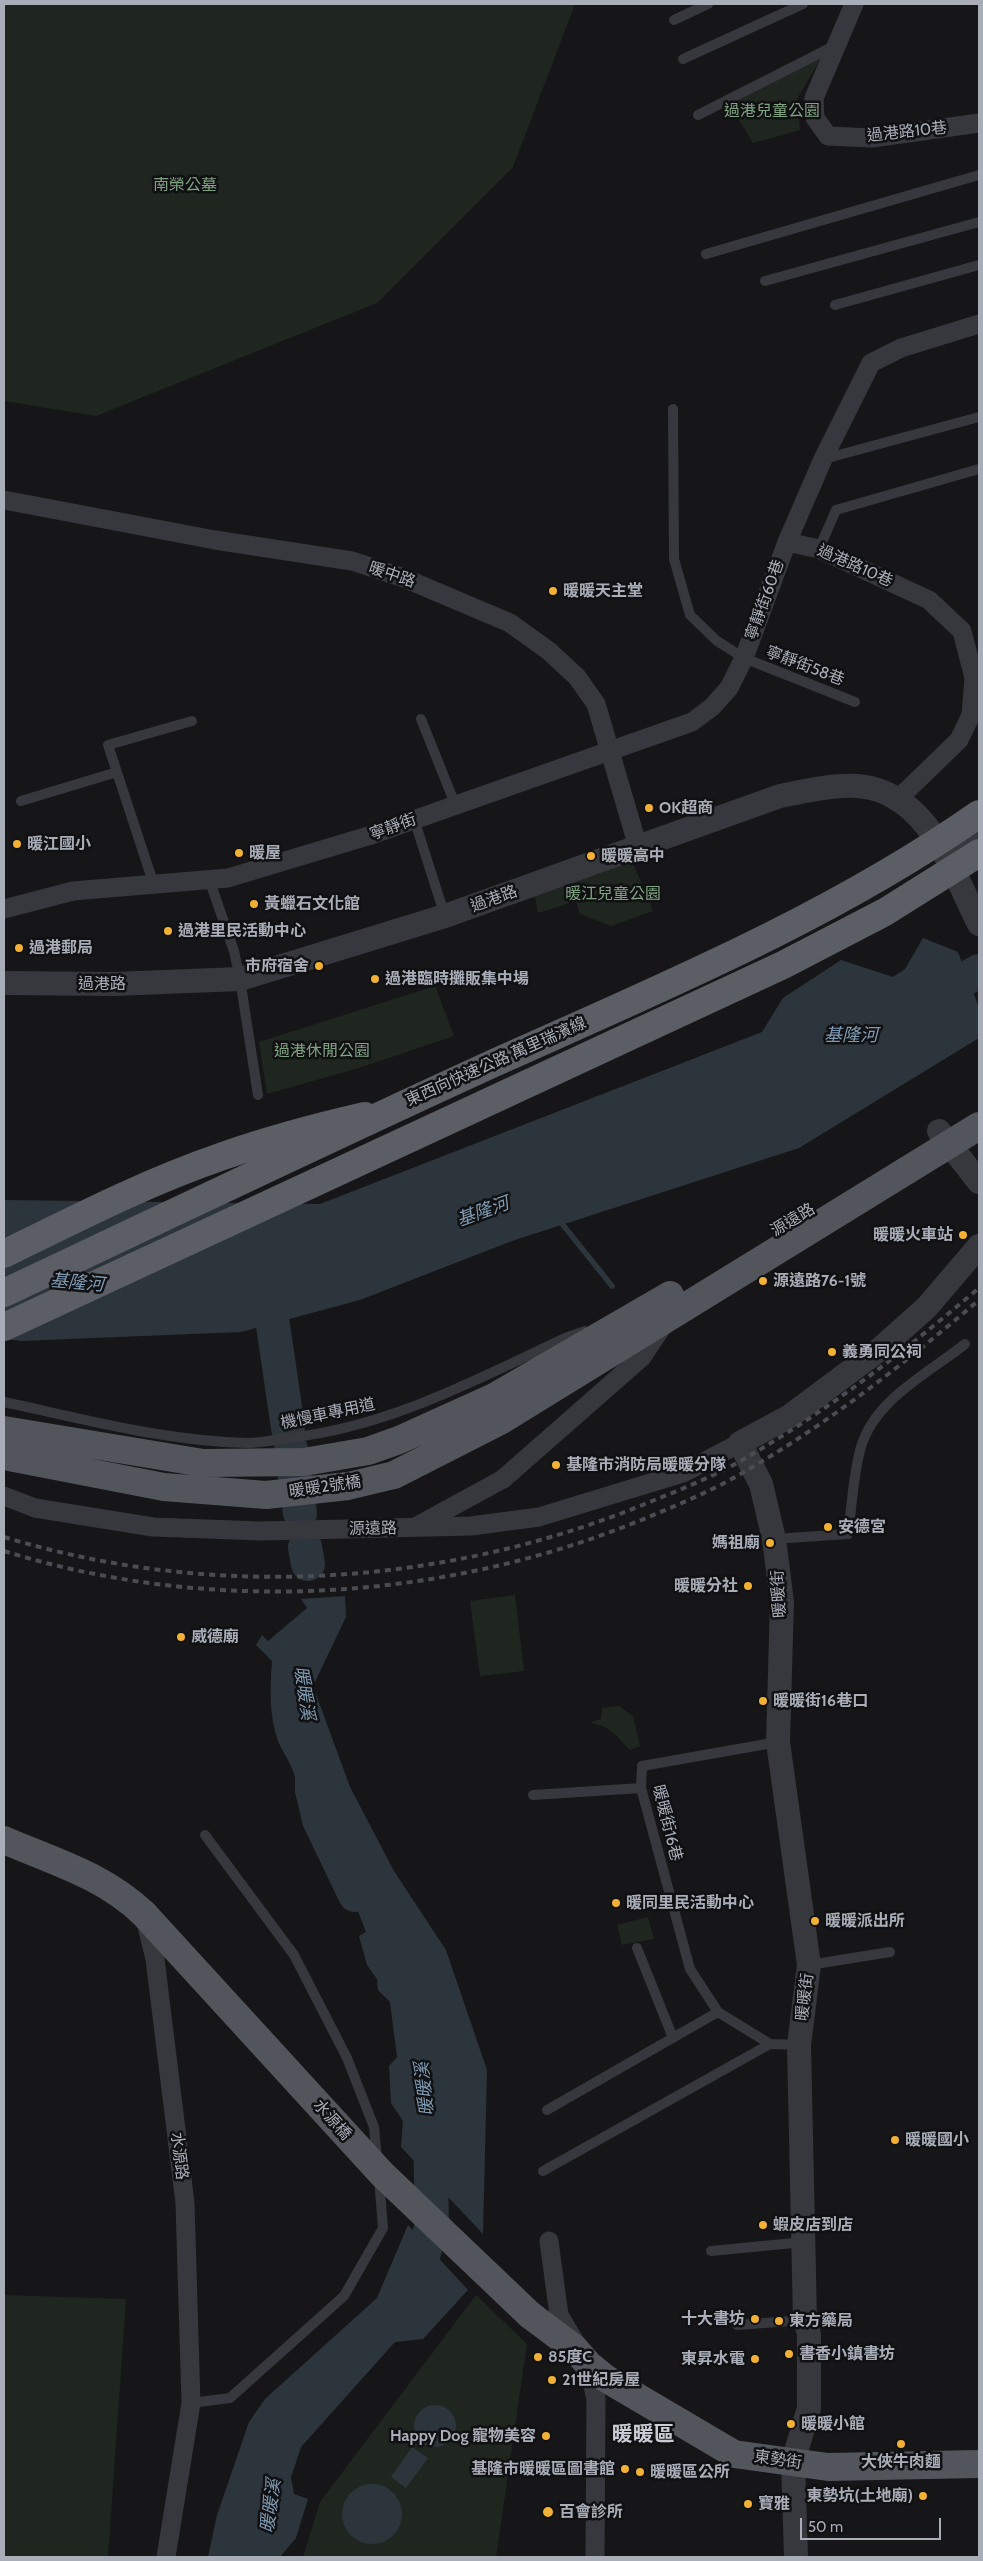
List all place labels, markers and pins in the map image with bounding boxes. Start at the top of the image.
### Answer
place label: 暖暖天主堂 [563,581,643,601]
marker: 暖暖天主堂 [547,585,559,597]
place label: OK超商 [659,798,713,818]
marker: OK超商 [643,802,655,814]
place label: 暖江國小 [27,834,91,854]
marker: 暖江國小 [11,838,23,850]
place label: 暖屋 [249,843,281,863]
place label: 暖暖高中 [601,846,665,866]
marker: 暖屋 [233,847,245,859]
marker: 暖暖高中 [585,850,597,862]
place label: 黃蠟石文化館 [264,894,360,914]
marker: 黃蠟石文化館 [248,898,260,910]
place label: 過港里民活動中心 [178,921,306,941]
marker: 過港里民活動中心 [162,925,174,937]
place label: 過港郵局 [29,938,93,958]
marker: 過港郵局 [13,942,25,954]
place label: 市府宿舍 [245,956,309,976]
marker: 市府宿舍 [313,960,325,972]
place label: 過港臨時攤販集中場 [385,969,529,989]
marker: 過港臨時攤販集中場 [369,973,381,985]
place label: 暖暖火車站 [873,1225,953,1245]
marker: 暖暖火車站 [957,1229,969,1241]
place label: 源遠路76-1號 [773,1271,866,1291]
marker: 源遠路76-1號 [757,1275,769,1287]
place label: 義勇同公祠 [842,1342,922,1362]
marker: 義勇同公祠 [826,1346,838,1358]
place label: 基隆市消防局暖暖分隊 [566,1455,726,1475]
marker: 基隆市消防局暖暖分隊 [550,1459,562,1471]
place label: 安德宮 [838,1517,886,1537]
marker: 安德宮 [822,1521,834,1533]
place label: 媽祖廟 [712,1533,760,1553]
marker: 媽祖廟 [764,1537,776,1549]
place label: 暖暖分社 [674,1576,738,1596]
marker: 暖暖分社 [742,1580,754,1592]
place label: 威德廟 [191,1627,239,1647]
marker: 威德廟 [175,1631,187,1643]
place label: 暖暖街16巷口 [773,1691,868,1711]
marker: 暖暖街16巷口 [757,1695,769,1707]
place label: 暖同里民活動中心 [626,1893,754,1913]
marker: 暖同里民活動中心 [610,1897,622,1909]
place label: 暖暖派出所 [825,1911,905,1931]
marker: 暖暖派出所 [809,1915,821,1927]
place label: 暖暖國小 [905,2130,969,2150]
marker: 暖暖國小 [889,2134,901,2146]
place label: 蝦皮店到店 [773,2215,853,2235]
marker: 蝦皮店到店 [757,2219,769,2231]
place label: 十大書坊 [681,2309,745,2329]
place label: 東方藥局 [789,2311,853,2331]
marker: 十大書坊 [749,2313,761,2325]
marker: 東方藥局 [773,2315,785,2327]
place label: 書香小鎮書坊 [799,2344,895,2364]
place label: 85度C [548,2347,592,2367]
marker: 書香小鎮書坊 [783,2348,795,2360]
place label: 東昇水電 [681,2349,745,2369]
marker: 85度C [532,2351,544,2363]
marker: 東昇水電 [749,2353,761,2365]
place label: 21世紀房屋 [562,2370,640,2390]
marker: 21世紀房屋 [546,2374,558,2386]
place label: 暖暖小館 [801,2414,865,2434]
marker: 暖暖小館 [785,2418,797,2430]
place label: Happy Dog 寵物美容 [390,2426,536,2446]
marker: Happy Dog 寵物美容 [540,2430,552,2442]
marker: 大俠牛肉麵 [895,2438,907,2450]
place label: 大俠牛肉麵 [861,2452,941,2472]
place label: 基隆市暖暖區圖書館 [471,2459,615,2479]
place label: 暖暖區公所 [650,2462,730,2482]
marker: 基隆市暖暖區圖書館 [619,2463,631,2475]
marker: 暖暖區公所 [634,2466,646,2478]
place label: 東勢坑(土地廟) [807,2486,913,2506]
marker: 東勢坑(土地廟) [917,2490,929,2502]
place label: 寶雅 [758,2494,790,2514]
marker: 寶雅 [742,2498,754,2510]
place label: 百會診所 [559,2502,623,2522]
marker: 百會診所 [541,2505,555,2519]

